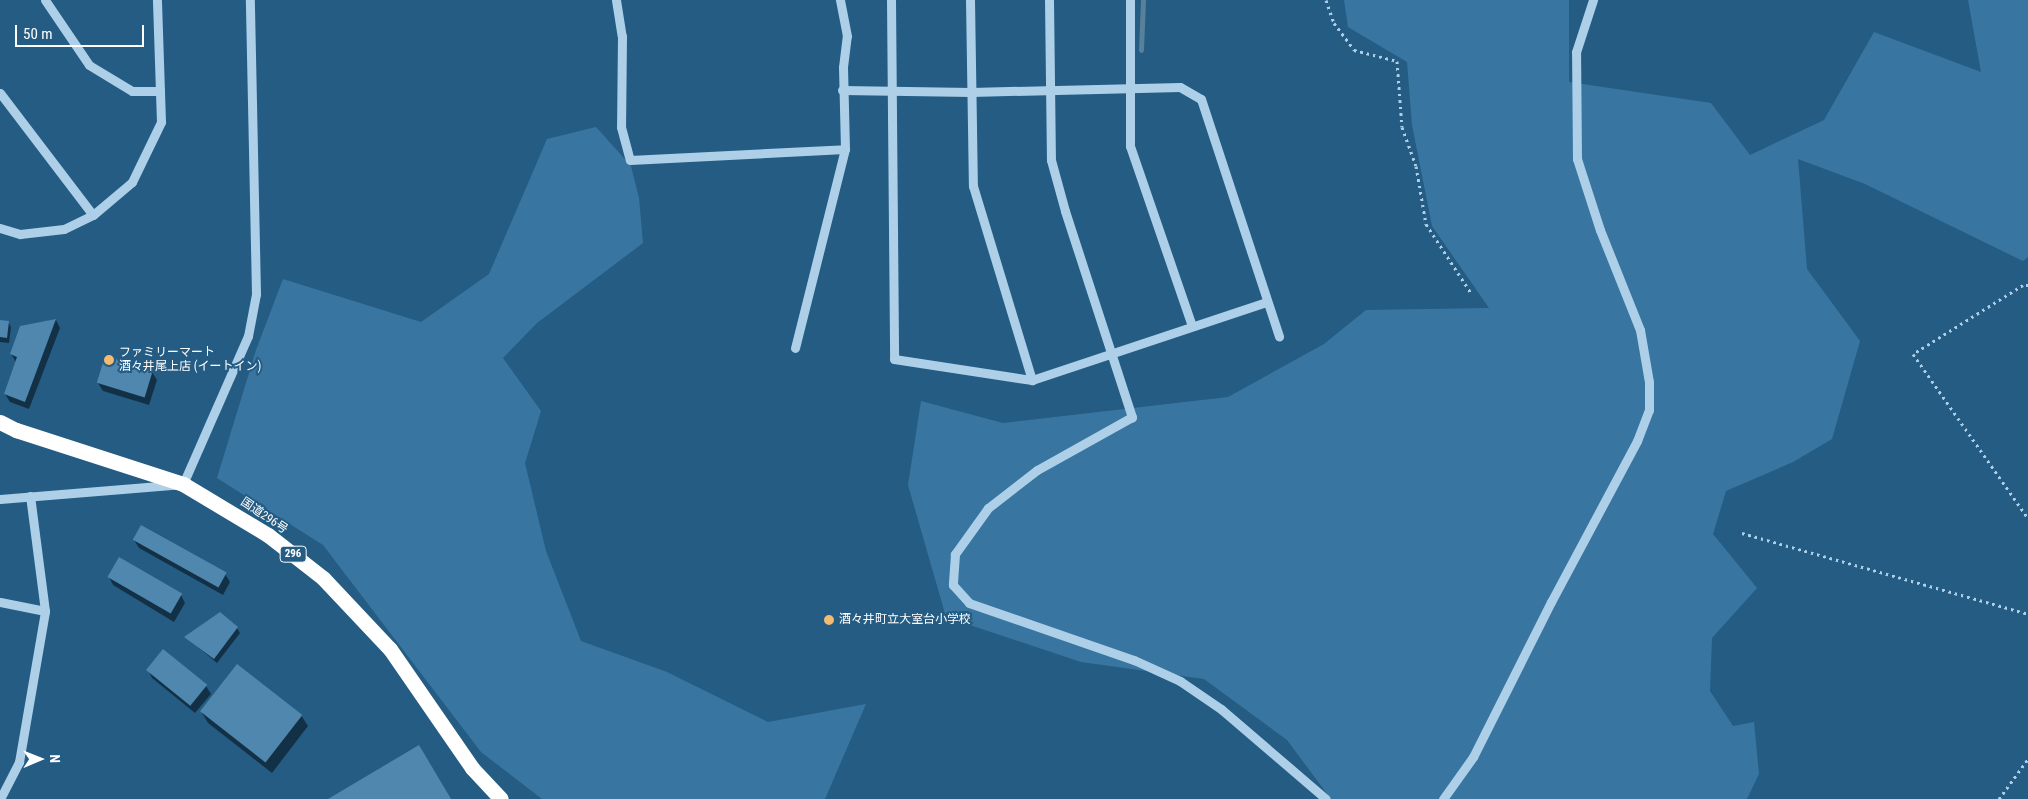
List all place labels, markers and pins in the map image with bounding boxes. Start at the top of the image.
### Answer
place label: ファミリーマート 酒々井尾上店 (イートイン) [119,346,261,374]
marker: ファミリーマート 酒々井尾上店 (イートイン) [103,354,115,366]
place label: 酒々井町立大室台小学校 [839,613,971,627]
marker: 酒々井町立大室台小学校 [823,614,835,626]

